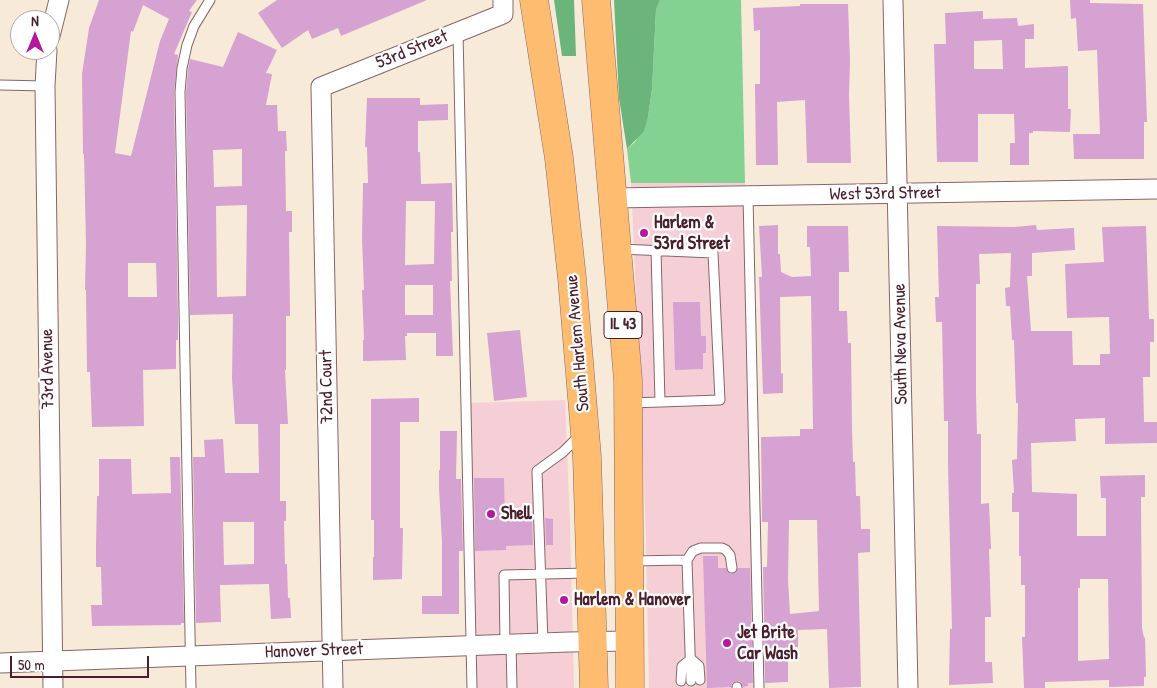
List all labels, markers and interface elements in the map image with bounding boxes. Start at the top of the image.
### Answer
north arrow [10,10,60,60]
text: N [31,11,39,30]
street label: 53rd Street [373,26,451,74]
street label: West 53rd Street [829,182,941,206]
place label: Harlem & 53rd Street [654,212,730,254]
marker: Harlem & 53rd Street [638,227,650,239]
street label: South Harlem Avenue [561,274,595,412]
street label: South Neva Avenue [889,283,913,405]
road number: IL 43 [604,312,642,338]
street label: 73rd Avenue [36,328,60,410]
street label: 72nd Court [316,350,338,424]
place label: Shell [501,503,532,525]
marker: Shell [485,508,497,520]
place label: Harlem & Hanover [574,589,691,611]
marker: Harlem & Hanover [558,594,570,606]
place label: Jet Brite Car Wash [737,622,798,664]
marker: Jet Brite Car Wash [721,637,733,649]
street label: Hanover Street [265,638,363,664]
scale bar [12,646,151,678]
text: 50 m [18,654,45,675]

